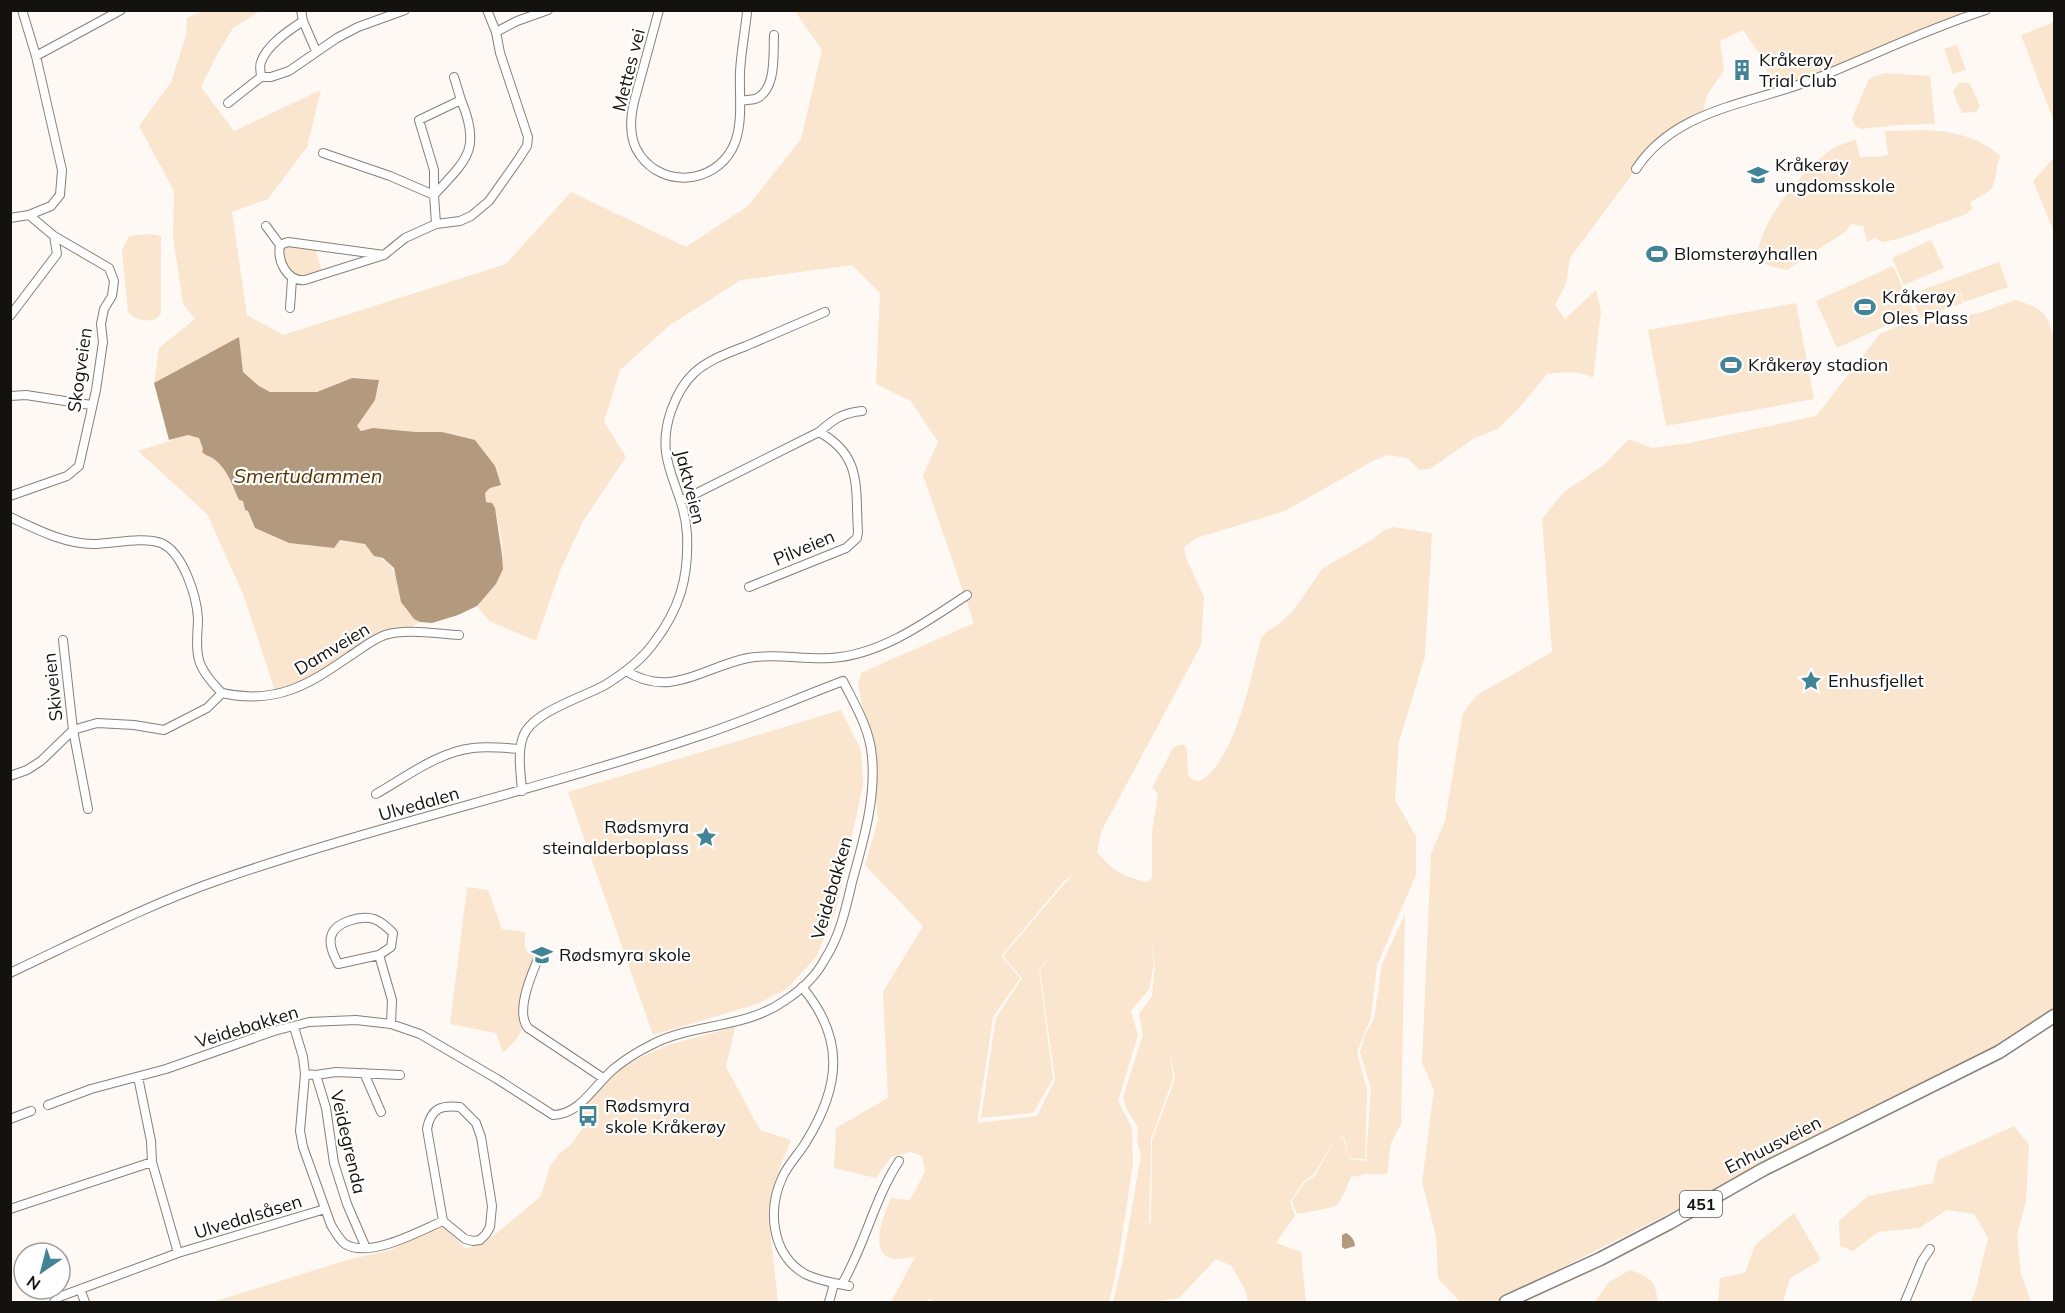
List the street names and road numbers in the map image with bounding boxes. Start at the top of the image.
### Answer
street label: Mettes vei [607,26,650,114]
street label: Skogveien [62,326,97,414]
street label: Jaktveien [670,447,711,527]
street label: Pilveien [770,524,838,571]
street label: Damveien [290,617,374,680]
street label: Skiveien [37,652,68,722]
street label: Ulvedalen [376,781,462,826]
street label: Veidebakken [806,834,857,942]
street label: Veidebakken [193,1000,301,1053]
street label: Veidegrenda [325,1088,372,1196]
street label: Enhuusveien [1721,1110,1825,1179]
street label: Ulvedalsåsen [191,1189,305,1244]
road number: 451 [1680,1191,1722,1217]

